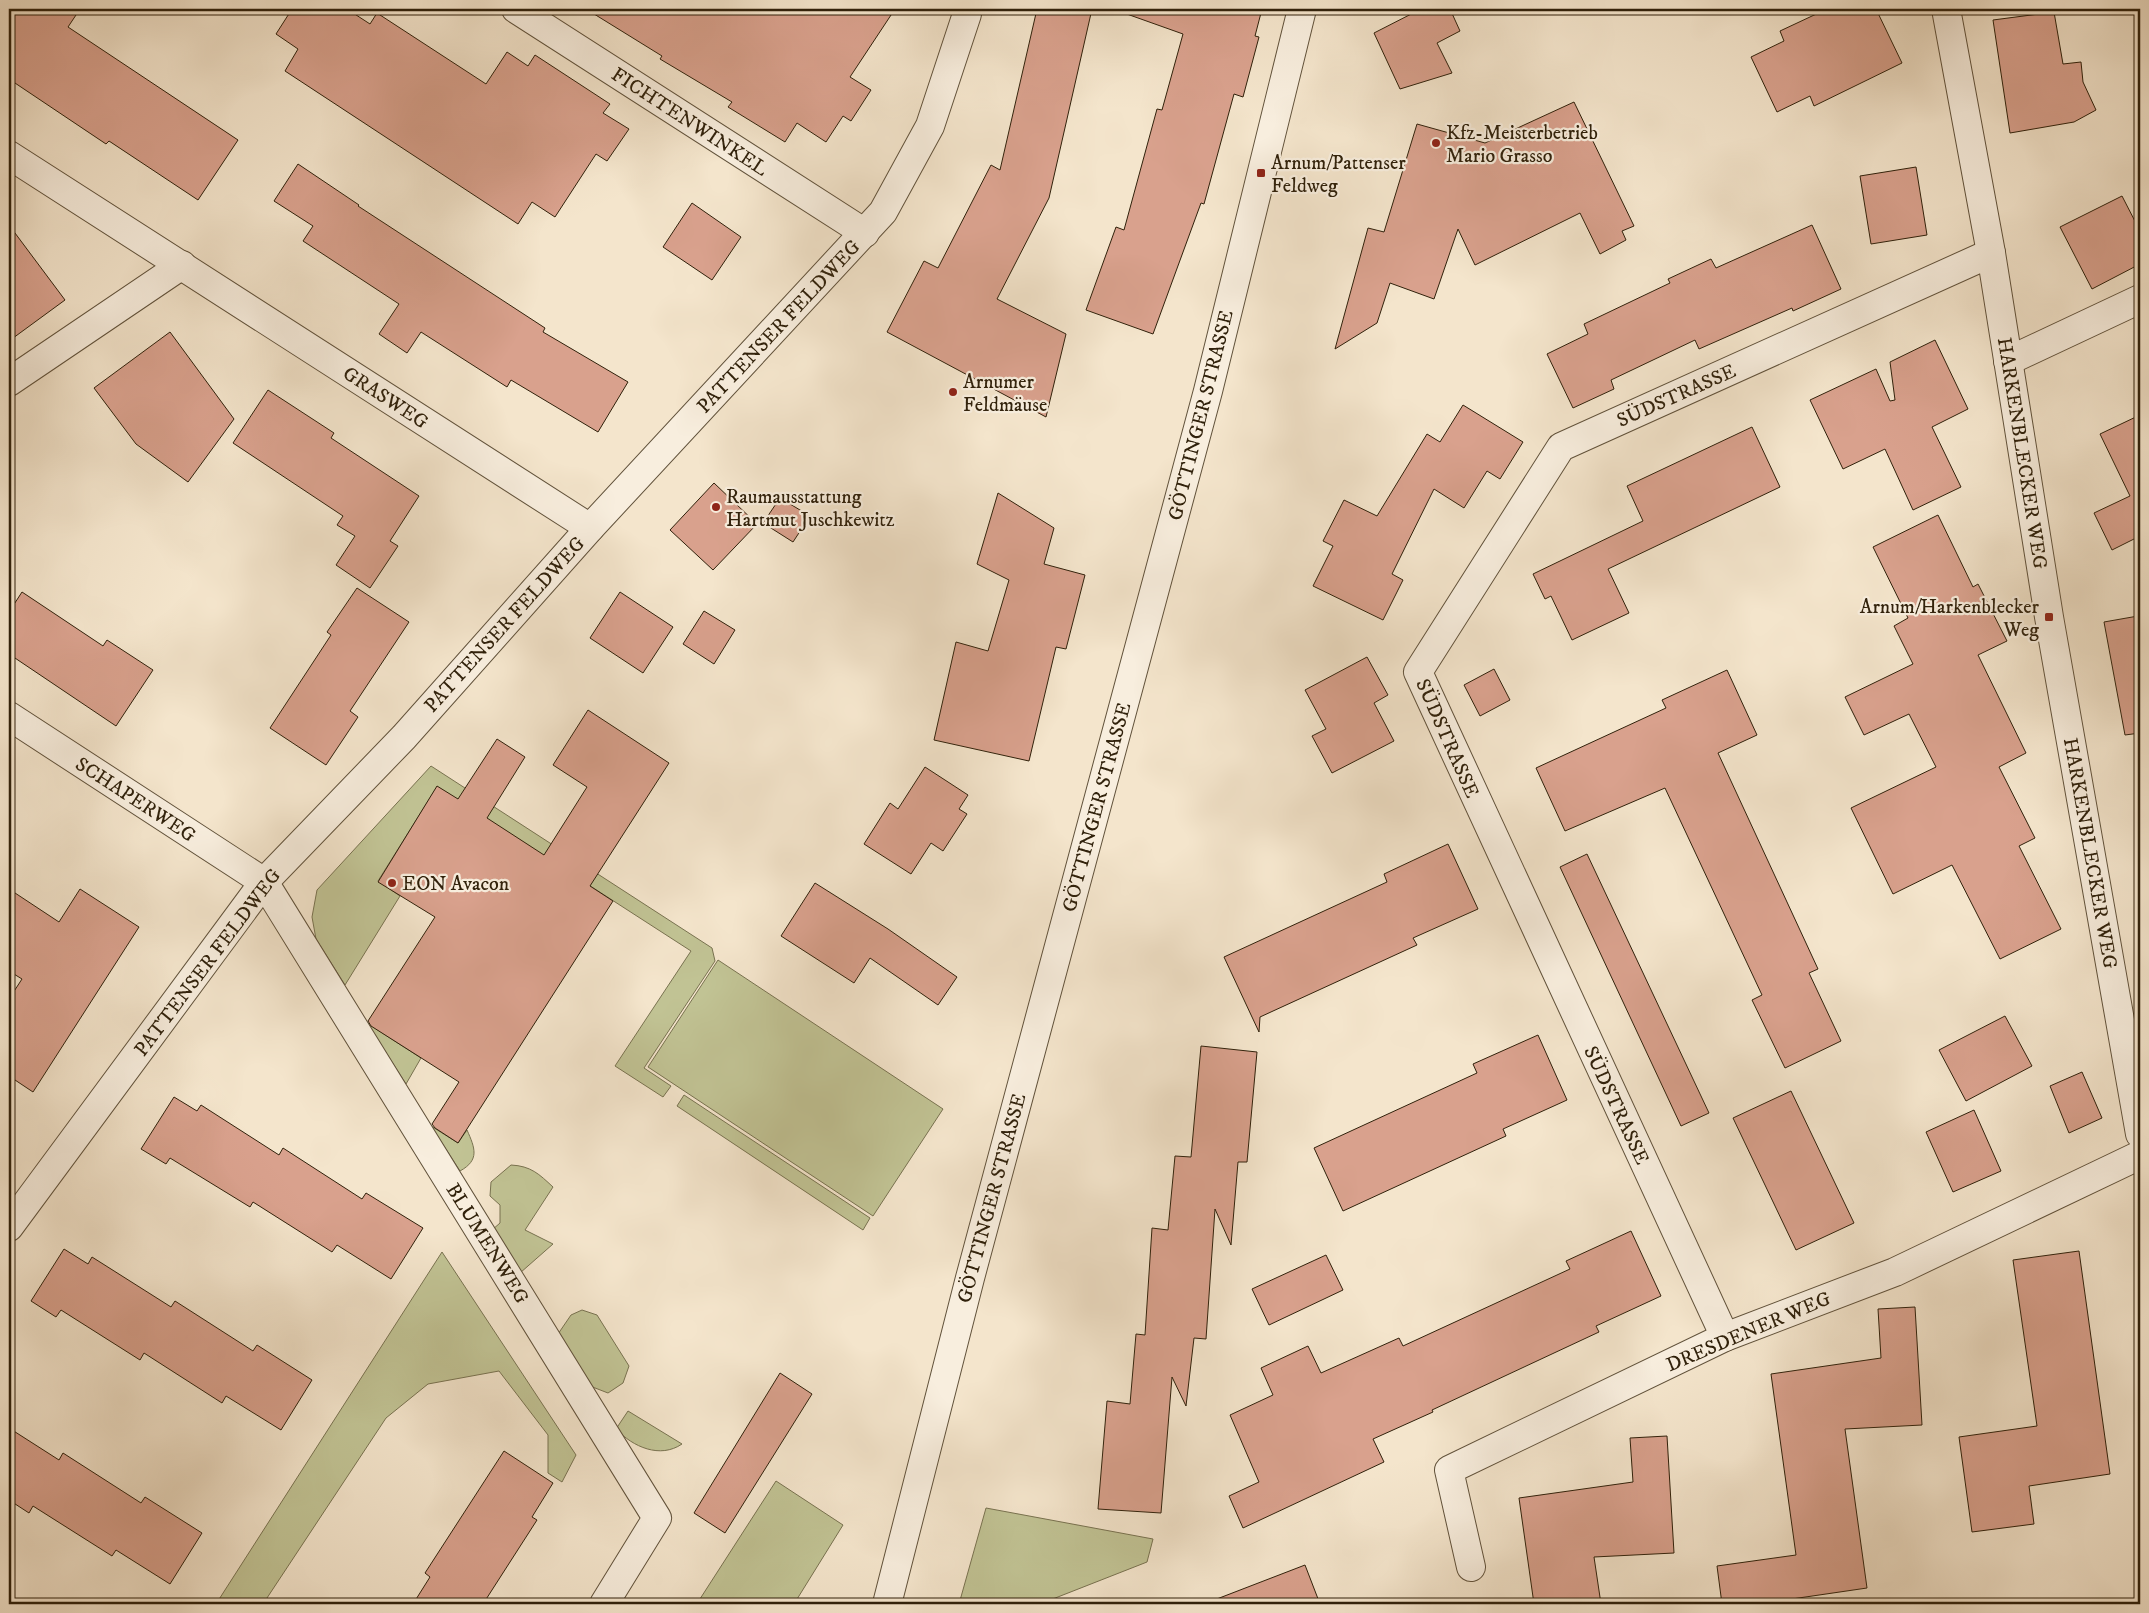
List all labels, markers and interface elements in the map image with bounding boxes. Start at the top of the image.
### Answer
street label: FICHTENWINKEL [606,62,773,183]
place label: Kfz-Meisterbetrieb Mario Grasso [1446,121,1598,169]
marker: Kfz-Meisterbetrieb Mario Grasso [1430,137,1442,149]
place label: Arnum/Pattenser Feldweg [1271,151,1406,199]
marker: Arnum/Pattenser Feldweg [1255,167,1267,179]
street label: PATTENSER FELDWEG [692,235,866,419]
street label: GÖTTINGER STRASSE [1163,308,1240,523]
street label: HARKENBLECKER WEG [1991,336,2052,571]
street label: SÜDSTRASSE [1613,359,1740,434]
street label: GRASWEG [338,361,433,435]
place label: Arnumer Feldmäuse [963,370,1047,418]
marker: Arnumer Feldmäuse [947,386,959,398]
place label: Raumausstattung Hartmut Juschkewitz [726,485,895,533]
marker: Raumausstattung Hartmut Juschkewitz [710,501,722,513]
street label: PATTENSER FELDWEG [419,532,591,718]
place label: Arnum/Harkenblecker Weg [1860,595,2040,643]
marker: Arnum/Harkenblecker Weg [2043,611,2055,623]
street label: SÜDSTRASSE [1409,675,1484,802]
street label: GÖTTINGER STRASSE [1057,700,1137,915]
street label: HARKENBLECKER WEG [2057,736,2122,971]
street label: SCHAPERWEG [70,752,200,848]
street label: PATTENSER FELDWEG [129,864,287,1062]
place label: EON Avacon [402,872,510,897]
marker: EON Avacon [386,877,398,889]
street label: SÜDSTRASSE [1577,1042,1654,1169]
street label: GÖTTINGER STRASSE [952,1091,1032,1306]
street label: BLUMENWEG [440,1179,534,1309]
street label: DRESDENER WEG [1663,1286,1835,1378]

